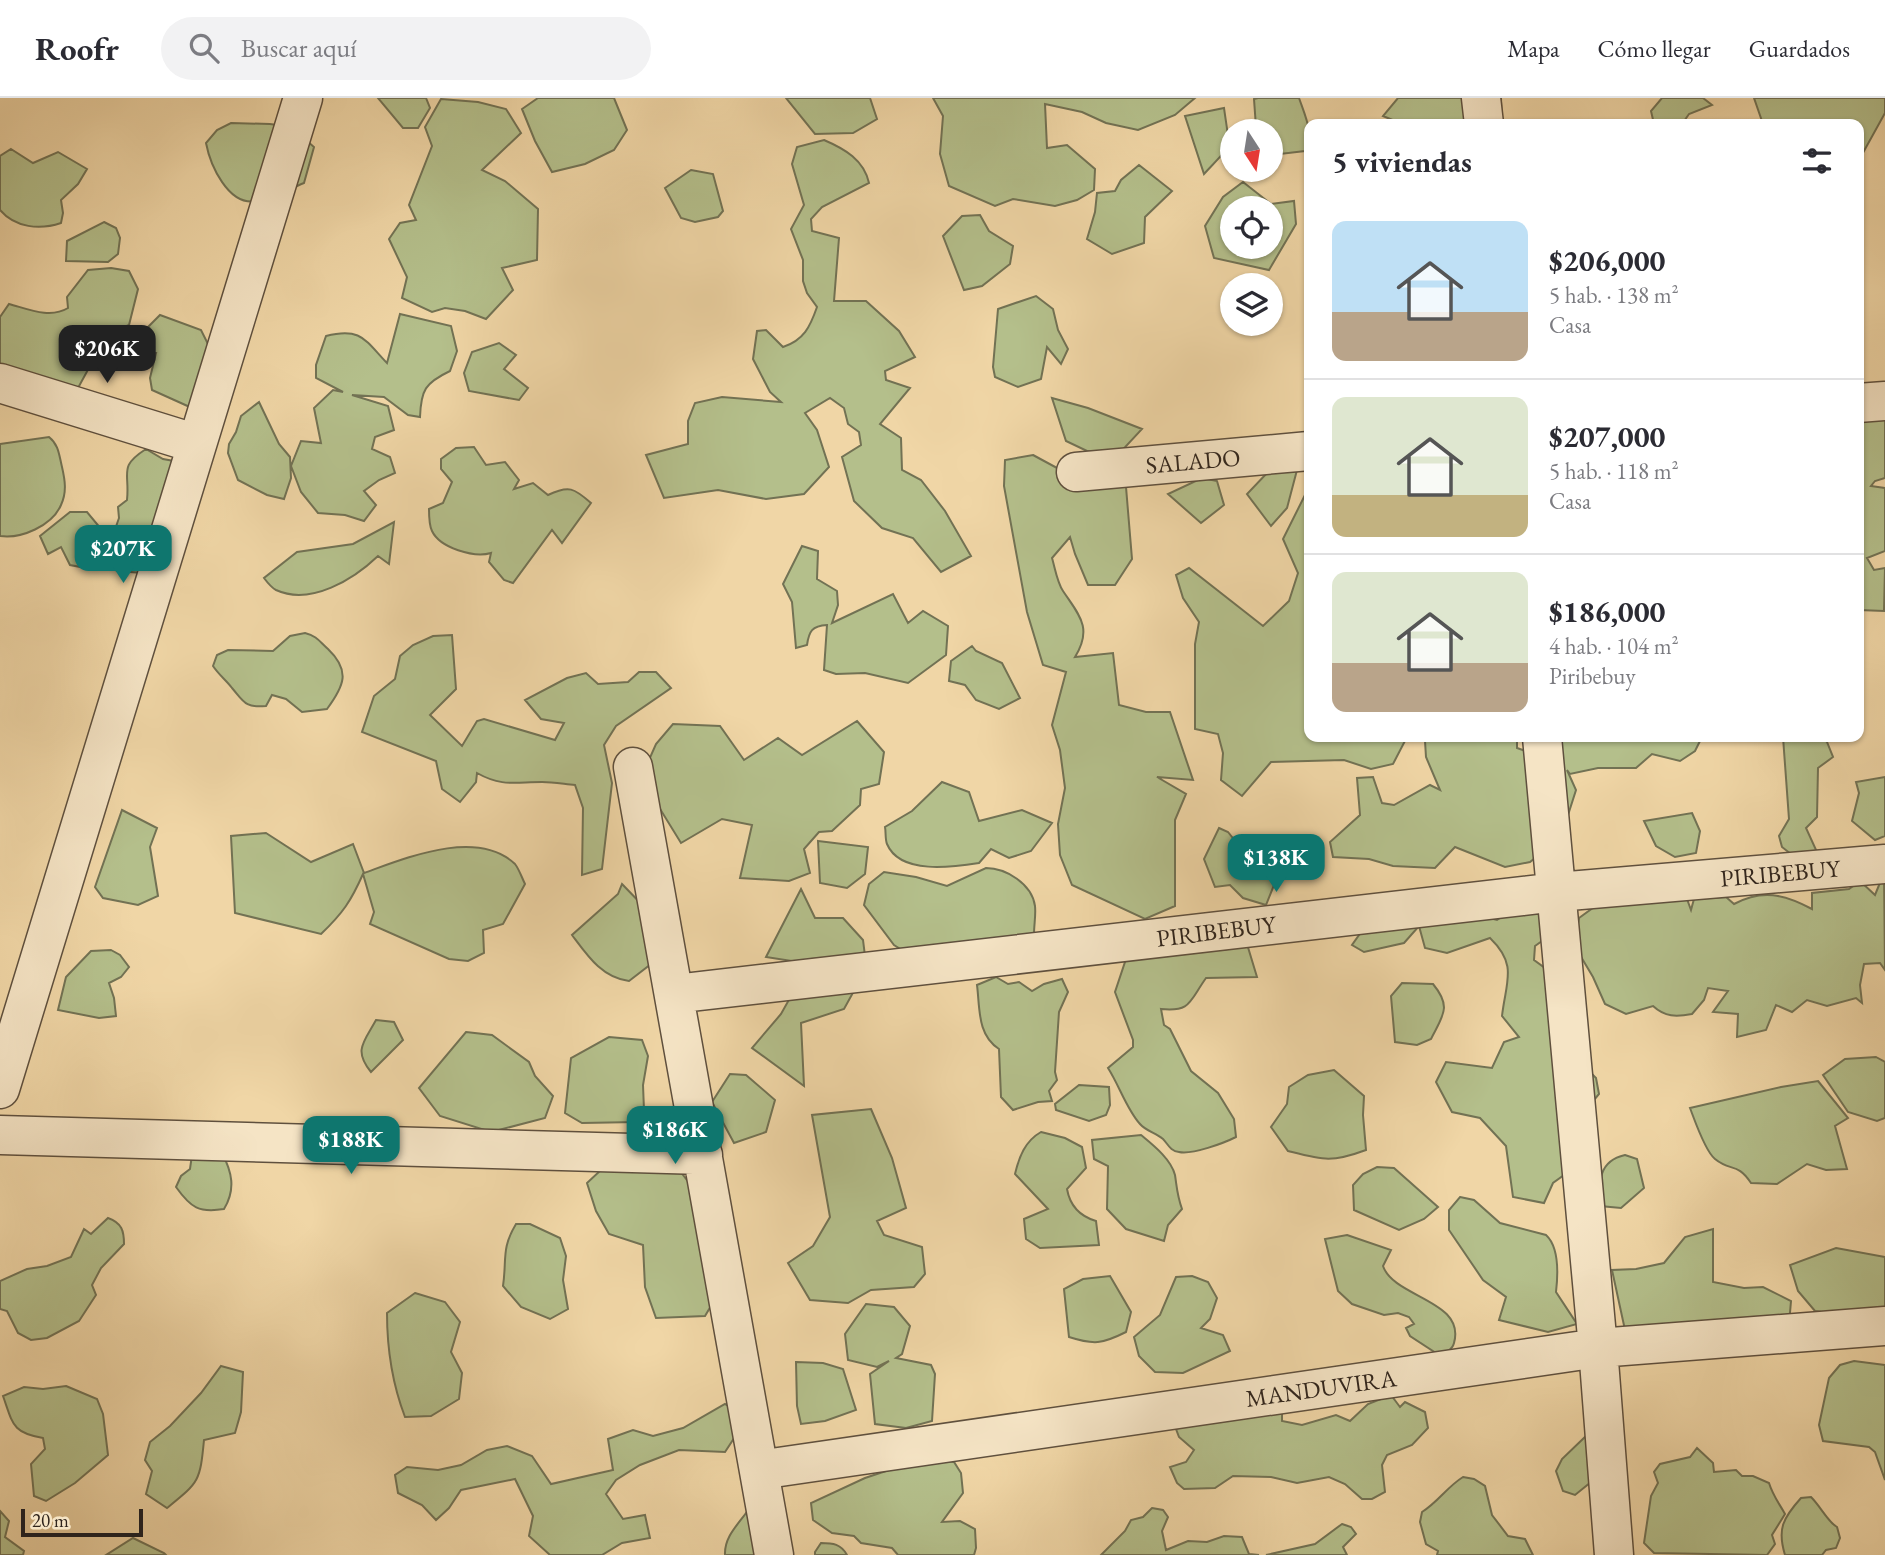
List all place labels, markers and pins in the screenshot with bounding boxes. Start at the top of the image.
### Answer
pin: $206K [58,326,156,385]
pin: $207K [74,526,172,585]
pin: $138K [1227,834,1325,894]
pin: $186K [626,1107,724,1166]
pin: $188K [302,1116,400,1176]

